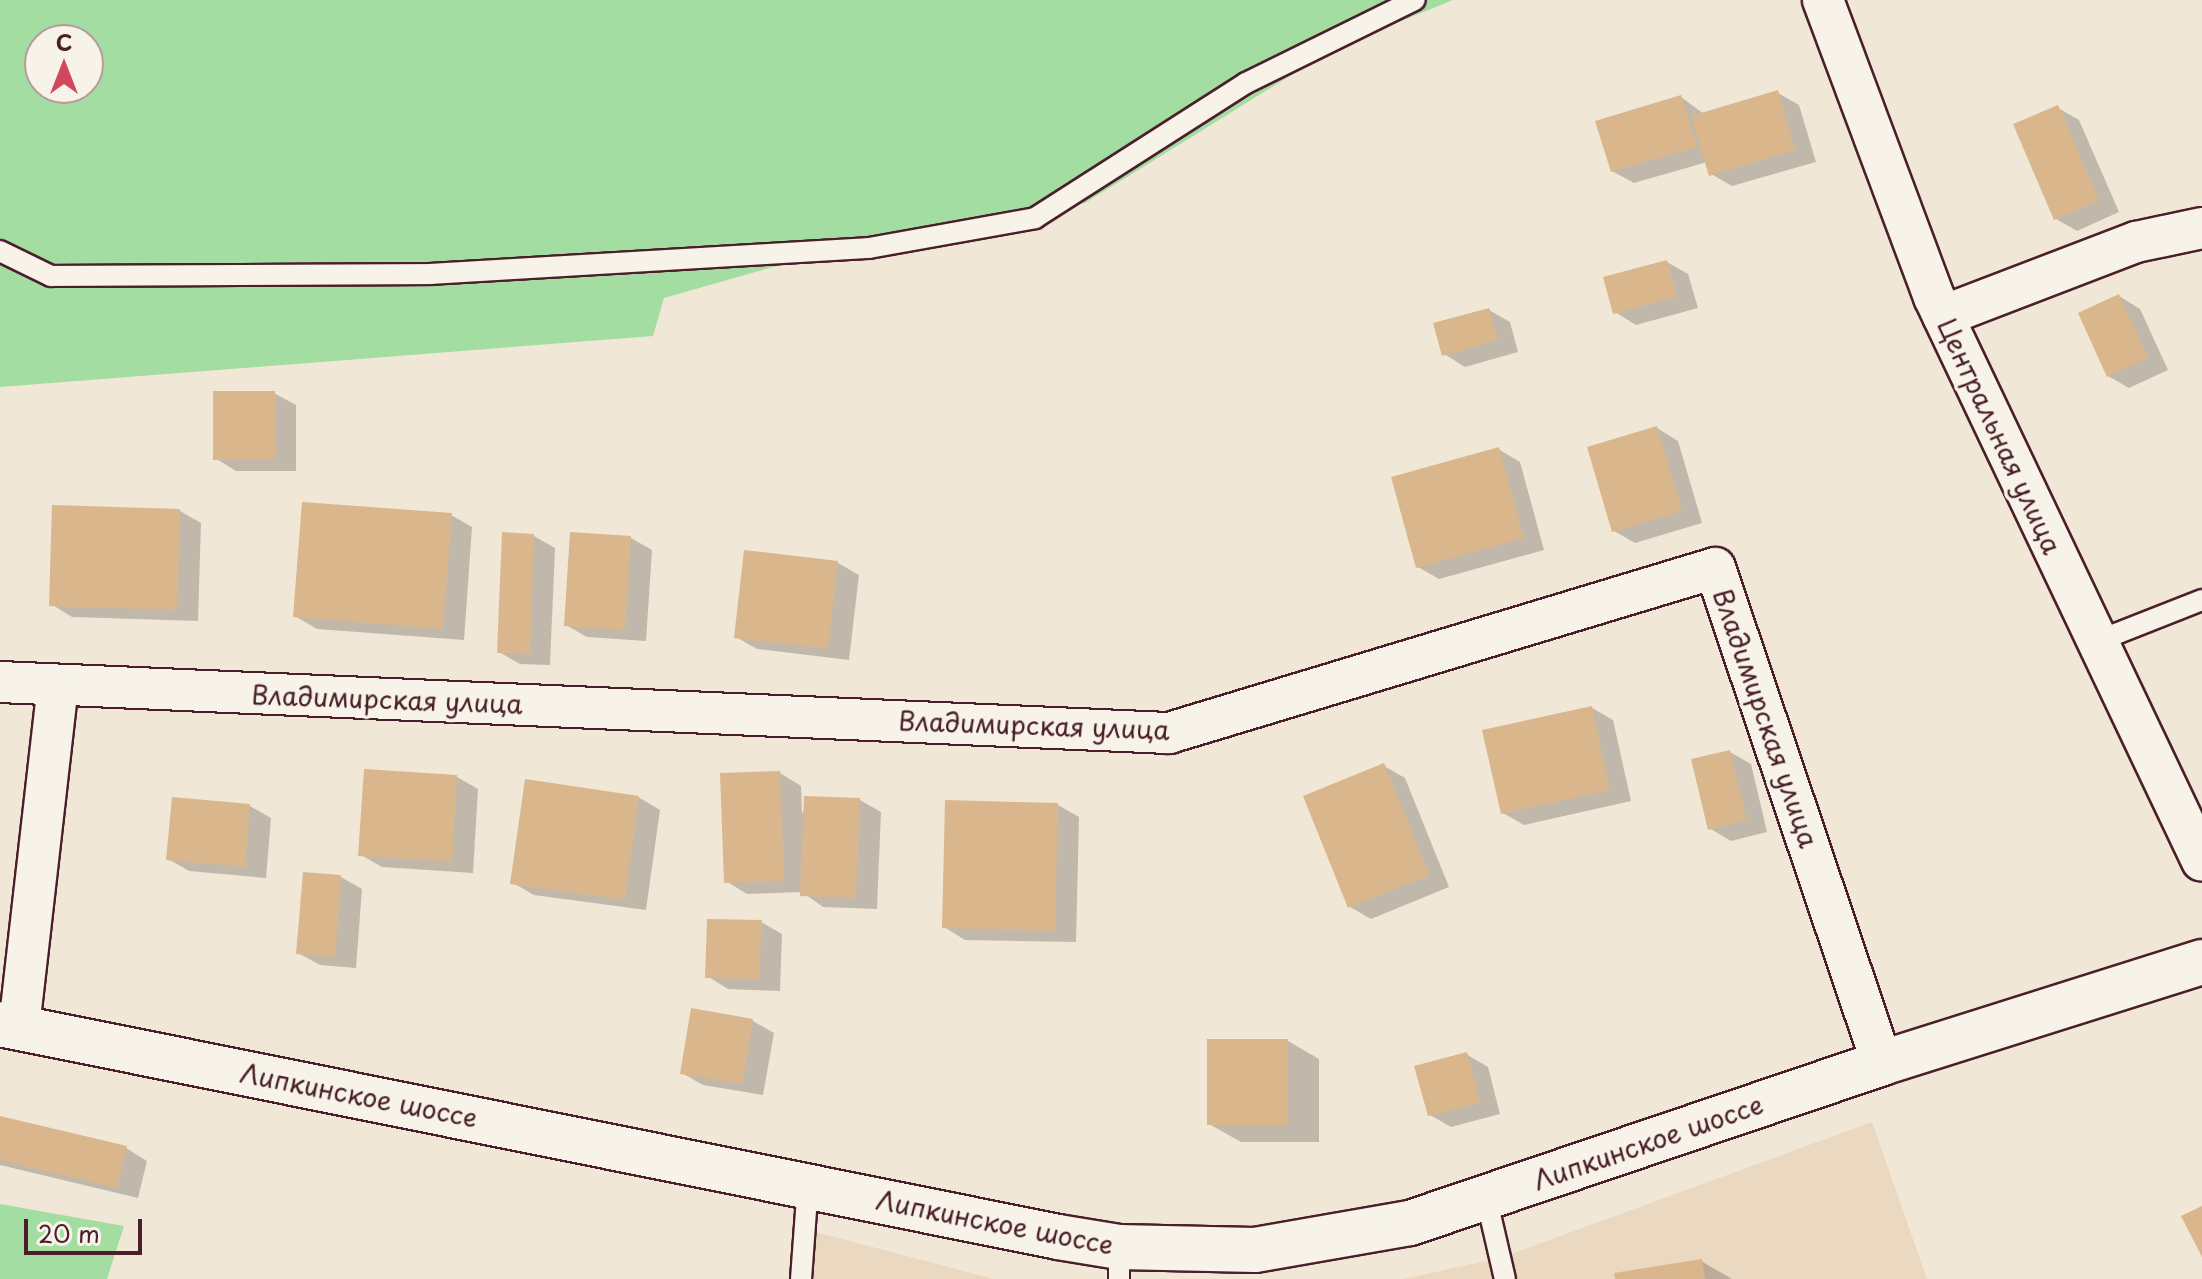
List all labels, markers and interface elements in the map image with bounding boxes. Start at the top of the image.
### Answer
north arrow [24,24,104,104]
text: С [56,25,72,58]
street label: Центральная улица [1932,313,2068,559]
street label: Владимирская улица [1707,584,1825,852]
street label: Владимирская улица [250,679,524,719]
street label: Владимирская улица [897,705,1171,745]
street label: Липкинское шоссе [238,1057,480,1133]
street label: Липкинское шоссе [1529,1088,1767,1196]
street label: Липкинское шоссе [874,1184,1116,1260]
scale bar [28,1203,146,1253]
text: 20 m [38,1215,100,1251]

